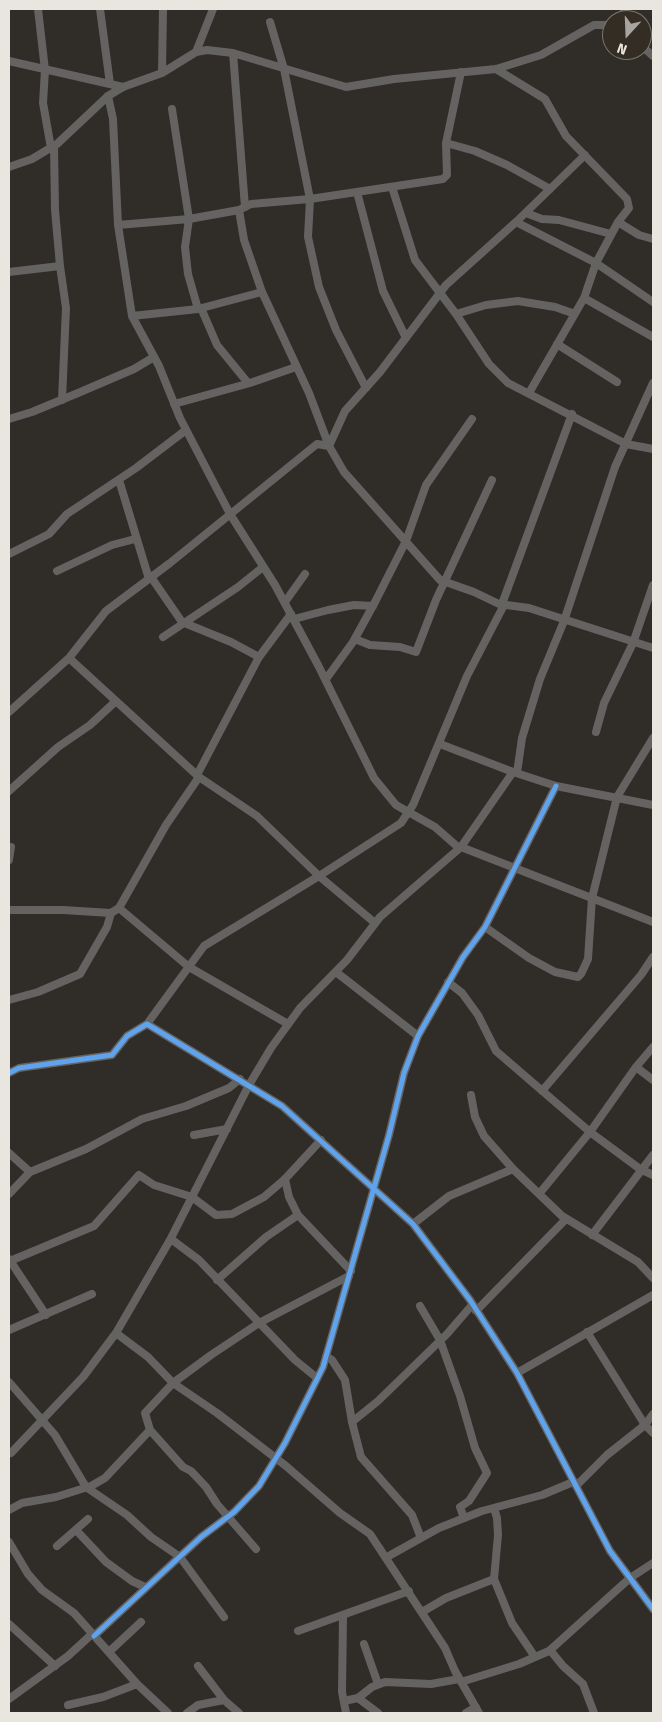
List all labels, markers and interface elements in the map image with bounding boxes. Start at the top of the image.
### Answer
north arrow [602,10,652,60]
text: N [615,39,629,58]

